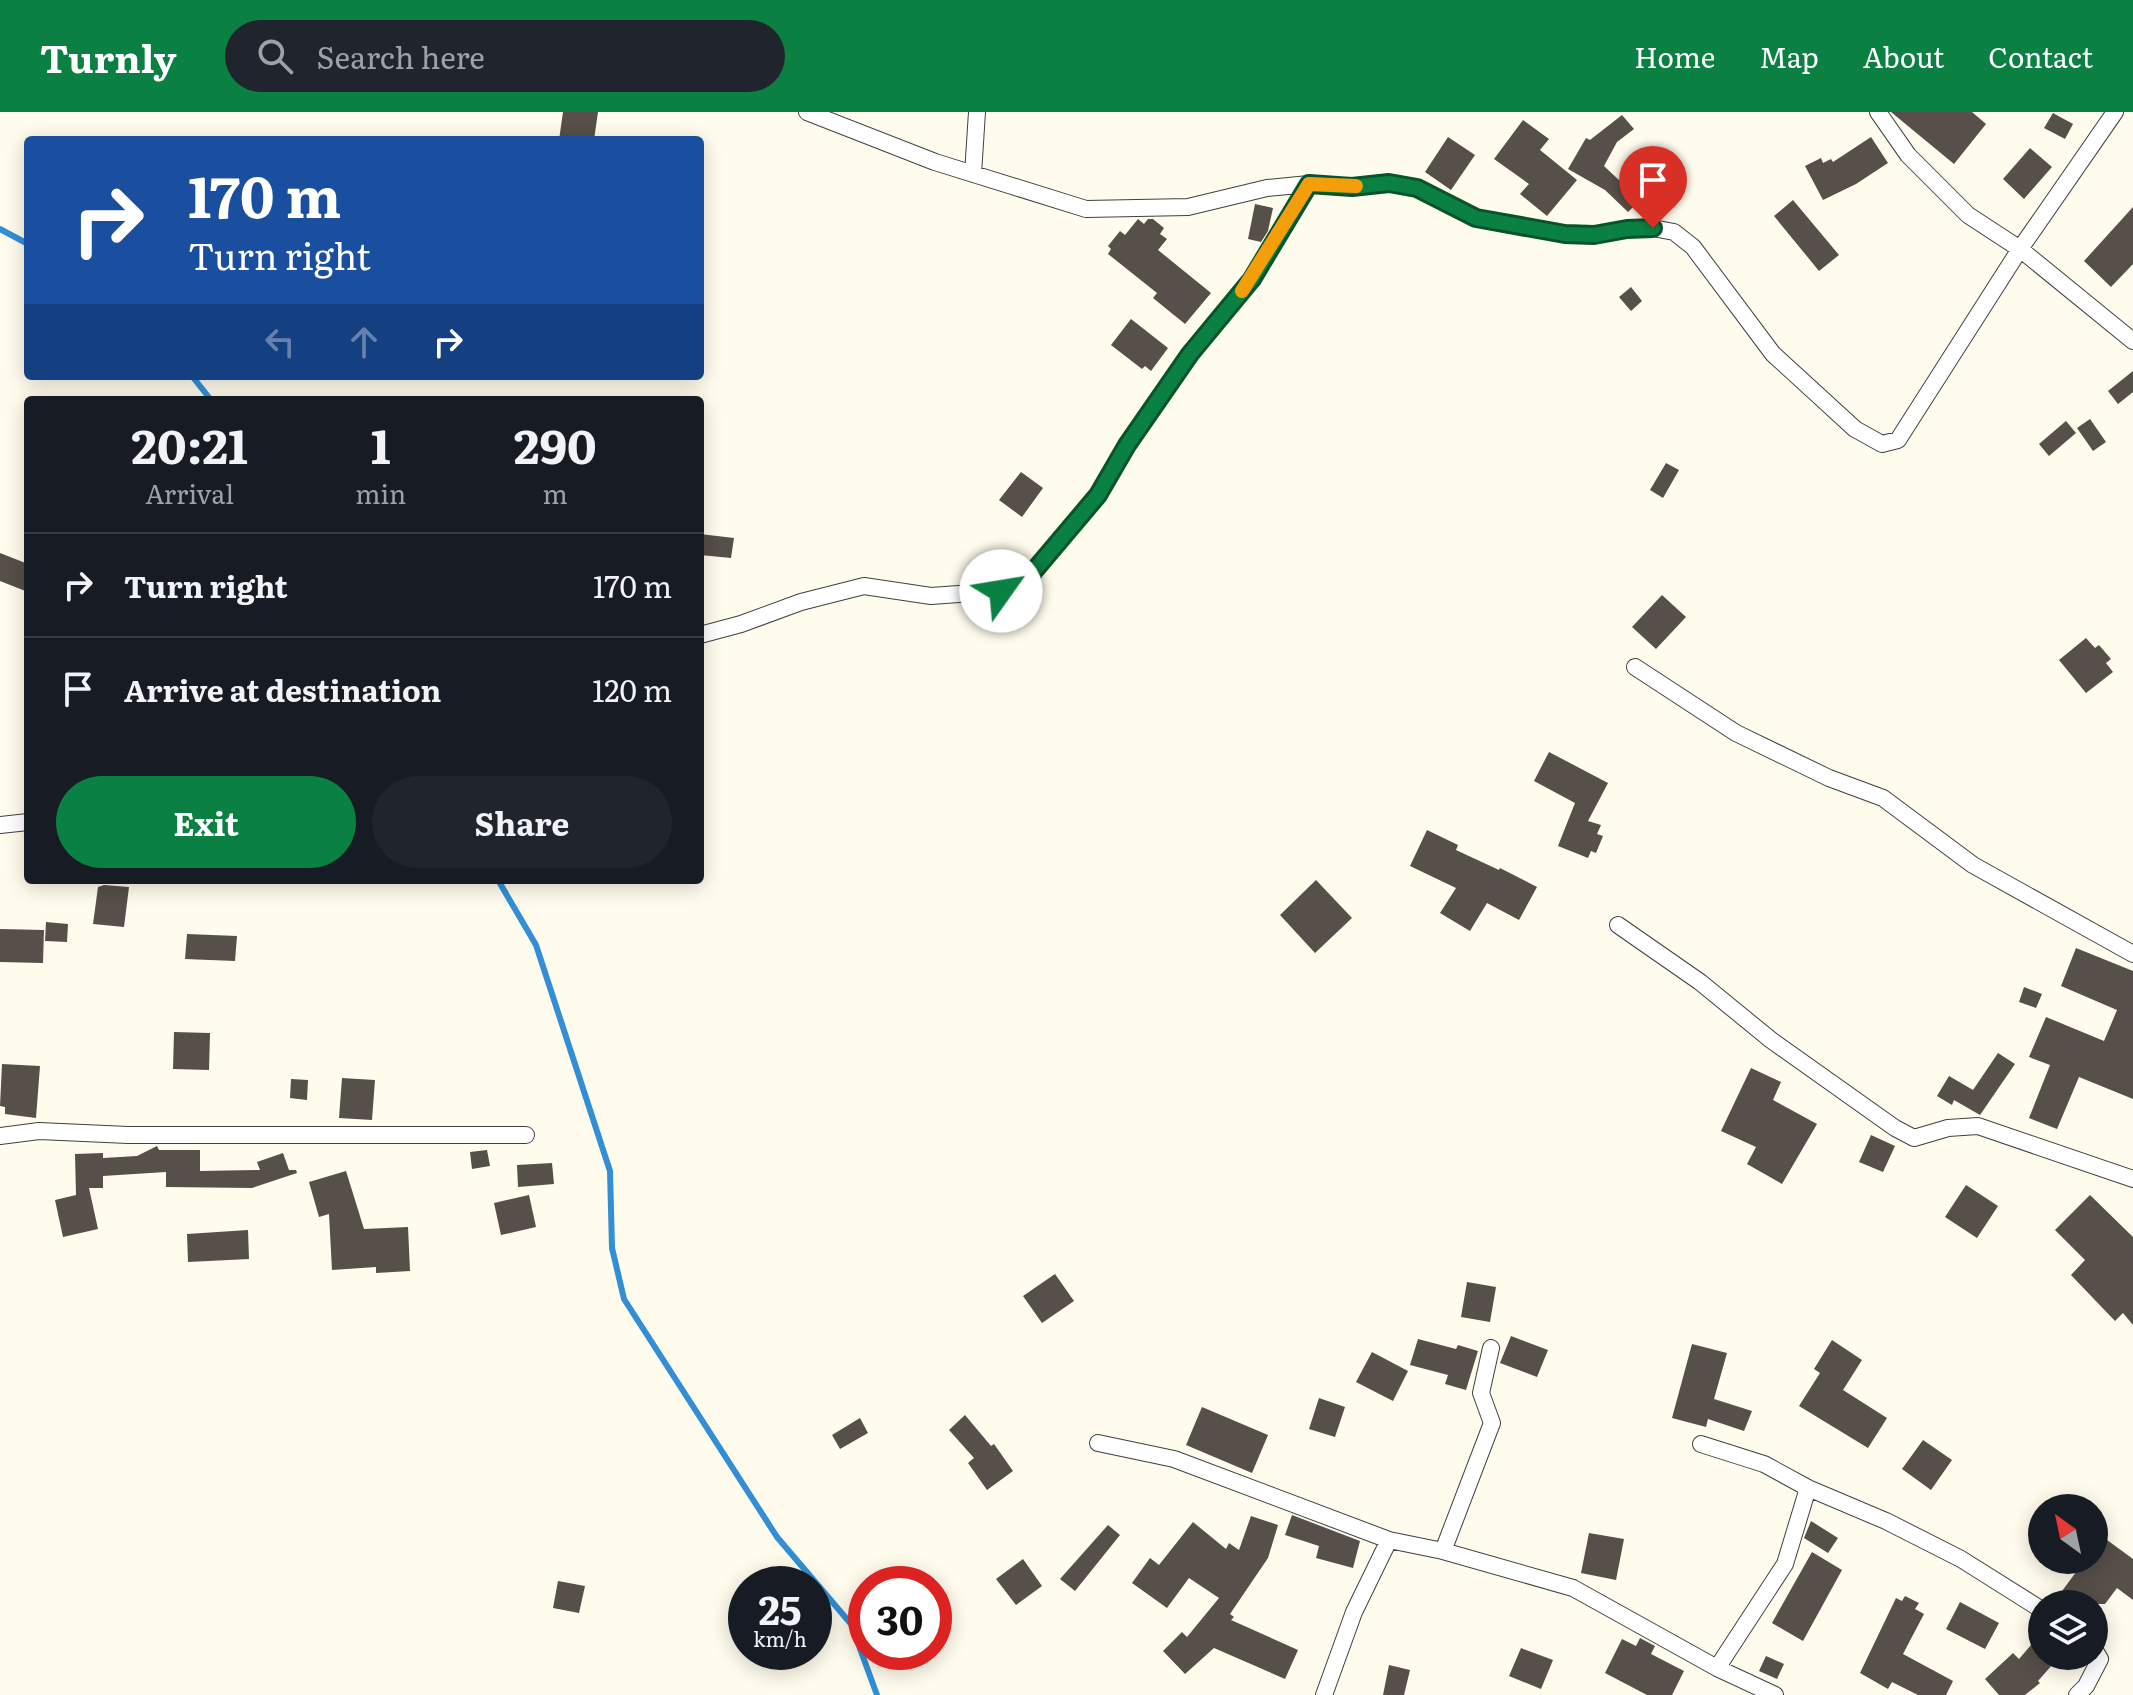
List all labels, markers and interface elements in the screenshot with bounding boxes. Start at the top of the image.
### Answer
search box [225,20,785,92]
text: Turnly [40,28,177,85]
icon: search [253,34,297,78]
text: Search here [317,34,485,78]
text: Home [1634,35,1715,77]
text: Map [1759,35,1819,77]
text: About [1863,35,1944,77]
text: Contact [1988,35,2093,77]
pin [1619,146,1687,228]
text: 170 m [188,152,341,235]
icon: arrive [1631,158,1675,202]
icon: right [56,168,160,272]
text: Turn right [188,228,371,281]
icon: left [258,320,302,364]
icon: ahead [342,320,386,364]
icon: right [426,320,470,364]
text: 20:21 [131,408,248,479]
text: 1 [371,408,391,479]
text: 290 [514,408,597,479]
text: Arrival [145,473,234,512]
text: min [355,473,406,512]
text: m [543,473,568,512]
position arrow [959,549,1043,633]
icon: right [56,563,100,607]
text: Turn right [124,563,288,607]
text: 170 m [593,563,672,607]
icon: arrive [56,667,100,711]
text: Arrive at destination [124,667,441,711]
text: 120 m [592,667,672,711]
button: Exit [56,776,356,868]
button: Share [372,776,672,868]
north arrow [2028,1494,2108,1574]
map controls [2028,1494,2108,1670]
speed limit sign: 30 [848,1566,952,1670]
text: 25 [758,1578,802,1637]
button: layers [2028,1590,2108,1670]
text: km/h [753,1623,807,1653]

